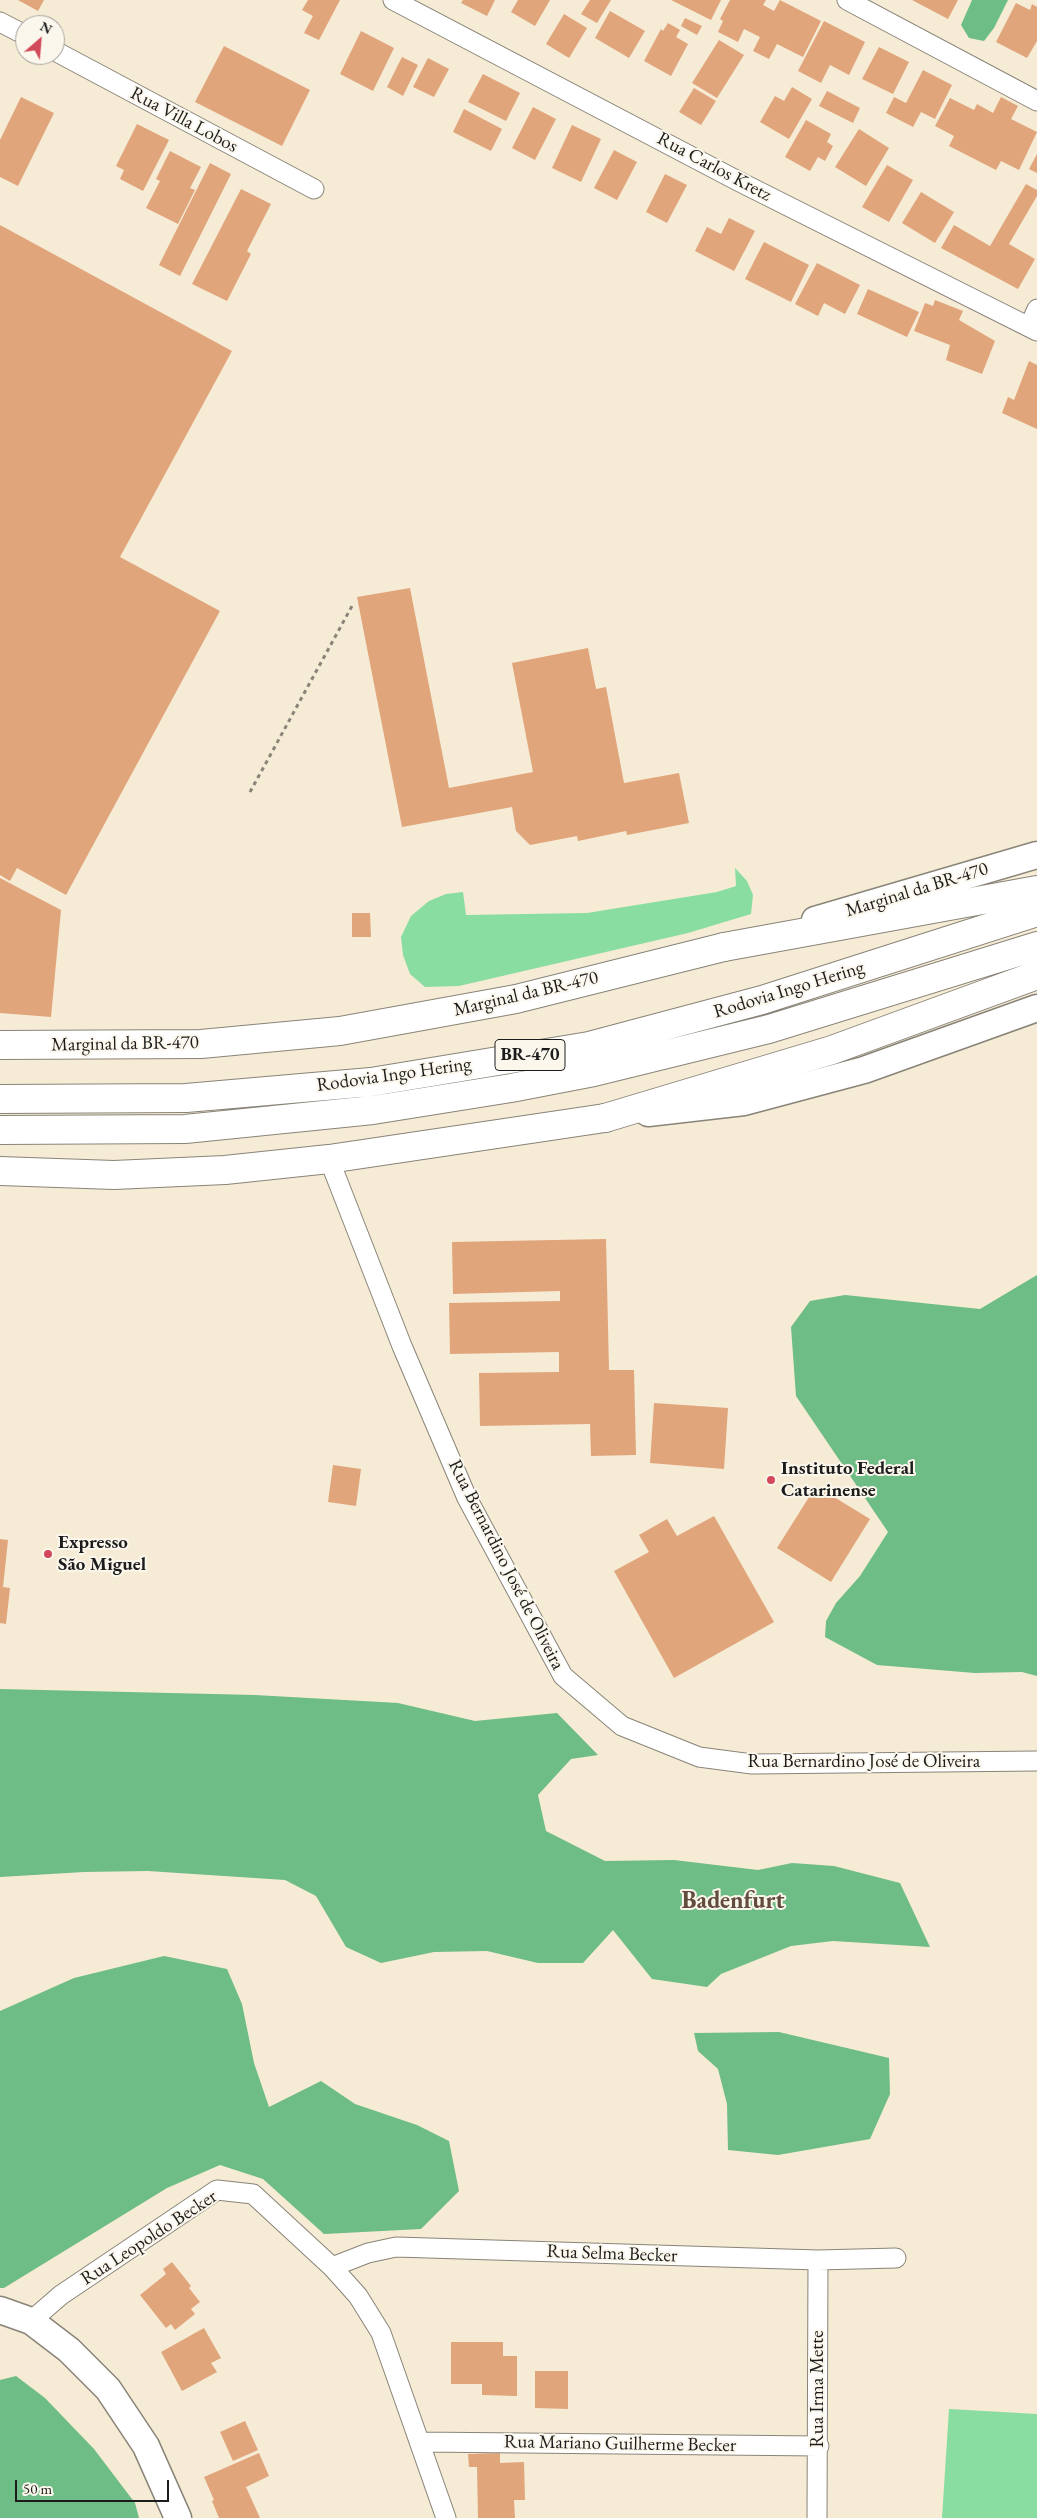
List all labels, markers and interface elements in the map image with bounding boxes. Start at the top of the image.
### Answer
north arrow [15,15,65,65]
text: N [37,17,55,38]
street label: Rua Villa Lobos [126,82,242,158]
street label: Rua Carlos Kretz [653,127,775,207]
street label: Marginal da BR-470 [843,857,991,923]
street label: Rodovia Ingo Hering [711,956,867,1024]
street label: Marginal da BR-470 [451,966,601,1022]
street label: Marginal da BR-470 [51,1031,199,1057]
road number: BR-470 [495,1040,565,1070]
street label: Rodovia Ingo Hering [315,1053,473,1097]
street label: Rua Bernardino José de Oliveira [443,1456,569,1674]
place label: Instituto Federal Catarinense [781,1458,914,1502]
marker: Instituto Federal Catarinense [765,1474,777,1486]
place label: Expresso São Miguel [58,1532,146,1576]
marker: Expresso São Miguel [42,1548,54,1560]
street label: Rua Bernardino José de Oliveira [748,1751,980,1773]
district label: Badenfurt [682,1887,784,1915]
street label: Rua Leopoldo Becker [77,2185,221,2291]
street label: Rua Selma Becker [546,2240,678,2268]
street label: Rua Irma Mette [807,2330,829,2448]
street label: Rua Mariano Guilherme Becker [504,2431,736,2457]
scale bar [18,2470,171,2502]
text: 50 m [23,2479,52,2498]

